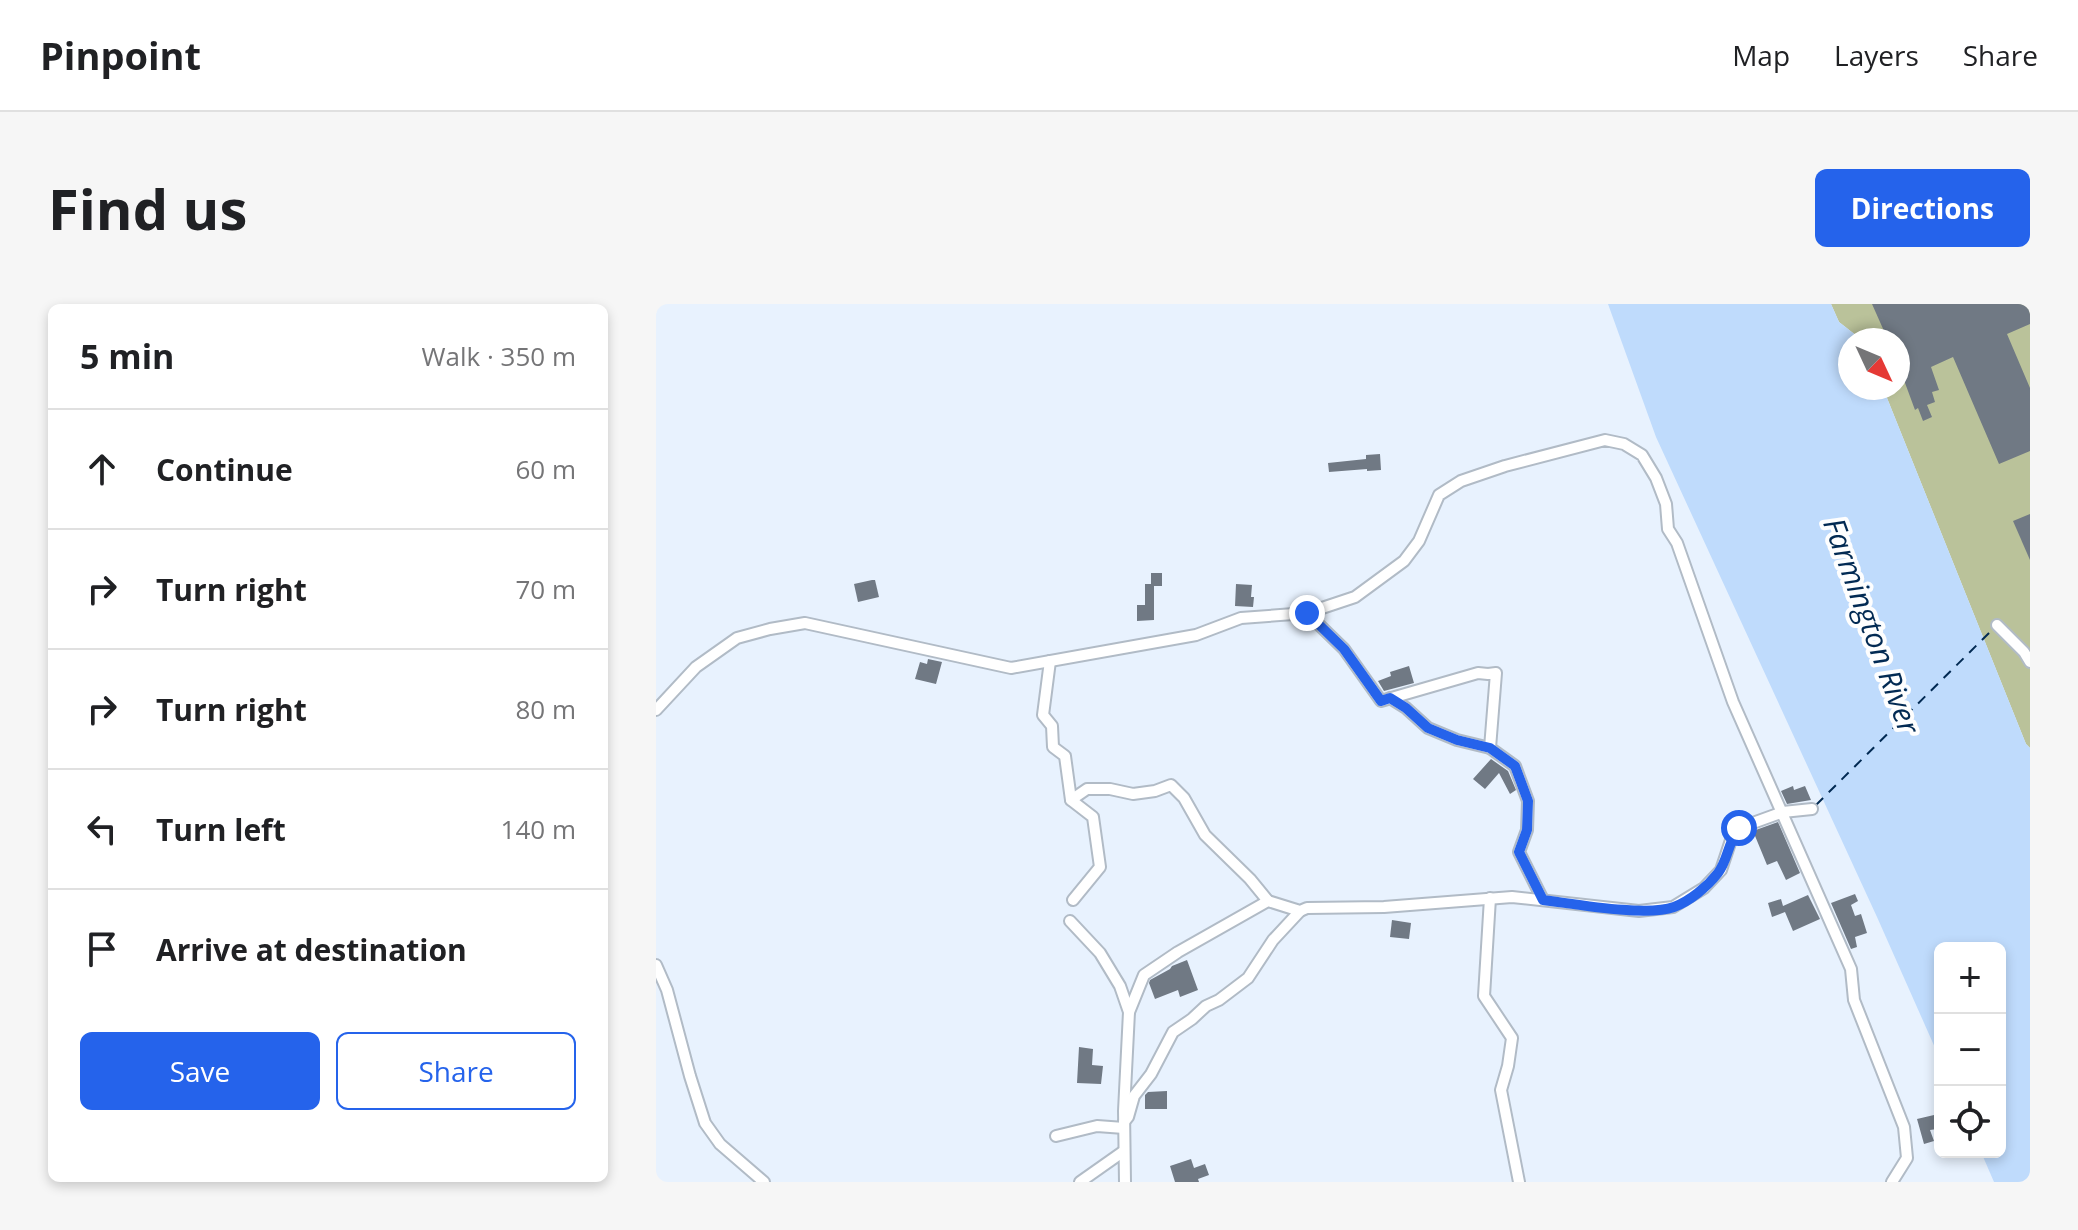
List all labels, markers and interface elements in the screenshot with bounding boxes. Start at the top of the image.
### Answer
text: Pinpoint [40,29,201,81]
text: Map [1732,36,1790,74]
text: Layers [1834,36,1919,74]
text: Share [1963,36,2038,74]
button: Directions [1815,169,2030,247]
text: Find us [48,170,247,246]
north arrow [1838,328,1910,400]
text: 5 min [80,333,174,379]
text: Walk · 350 m [422,338,576,374]
icon: ahead [80,447,124,491]
text: Continue [156,449,293,490]
text: 60 m [515,451,576,487]
water label: Farmington River [1814,512,1931,740]
icon: right [80,567,124,611]
text: Turn right [156,569,307,610]
text: 70 m [515,571,576,607]
route end [1289,595,1325,631]
icon: right [80,687,124,731]
text: Turn right [156,689,307,730]
text: 80 m [515,691,576,727]
icon: left [80,807,124,851]
text: Turn left [156,809,286,850]
route start [1721,810,1757,846]
text: 140 m [501,811,576,847]
icon: arrive [80,927,124,971]
text: Arrive at destination [156,929,467,970]
map controls [1934,942,2006,1158]
button: + [1934,942,2006,1014]
button: − [1934,1014,2006,1086]
button: Save [80,1032,320,1110]
button: Share [336,1032,576,1110]
button: locate [1934,1086,2006,1158]

